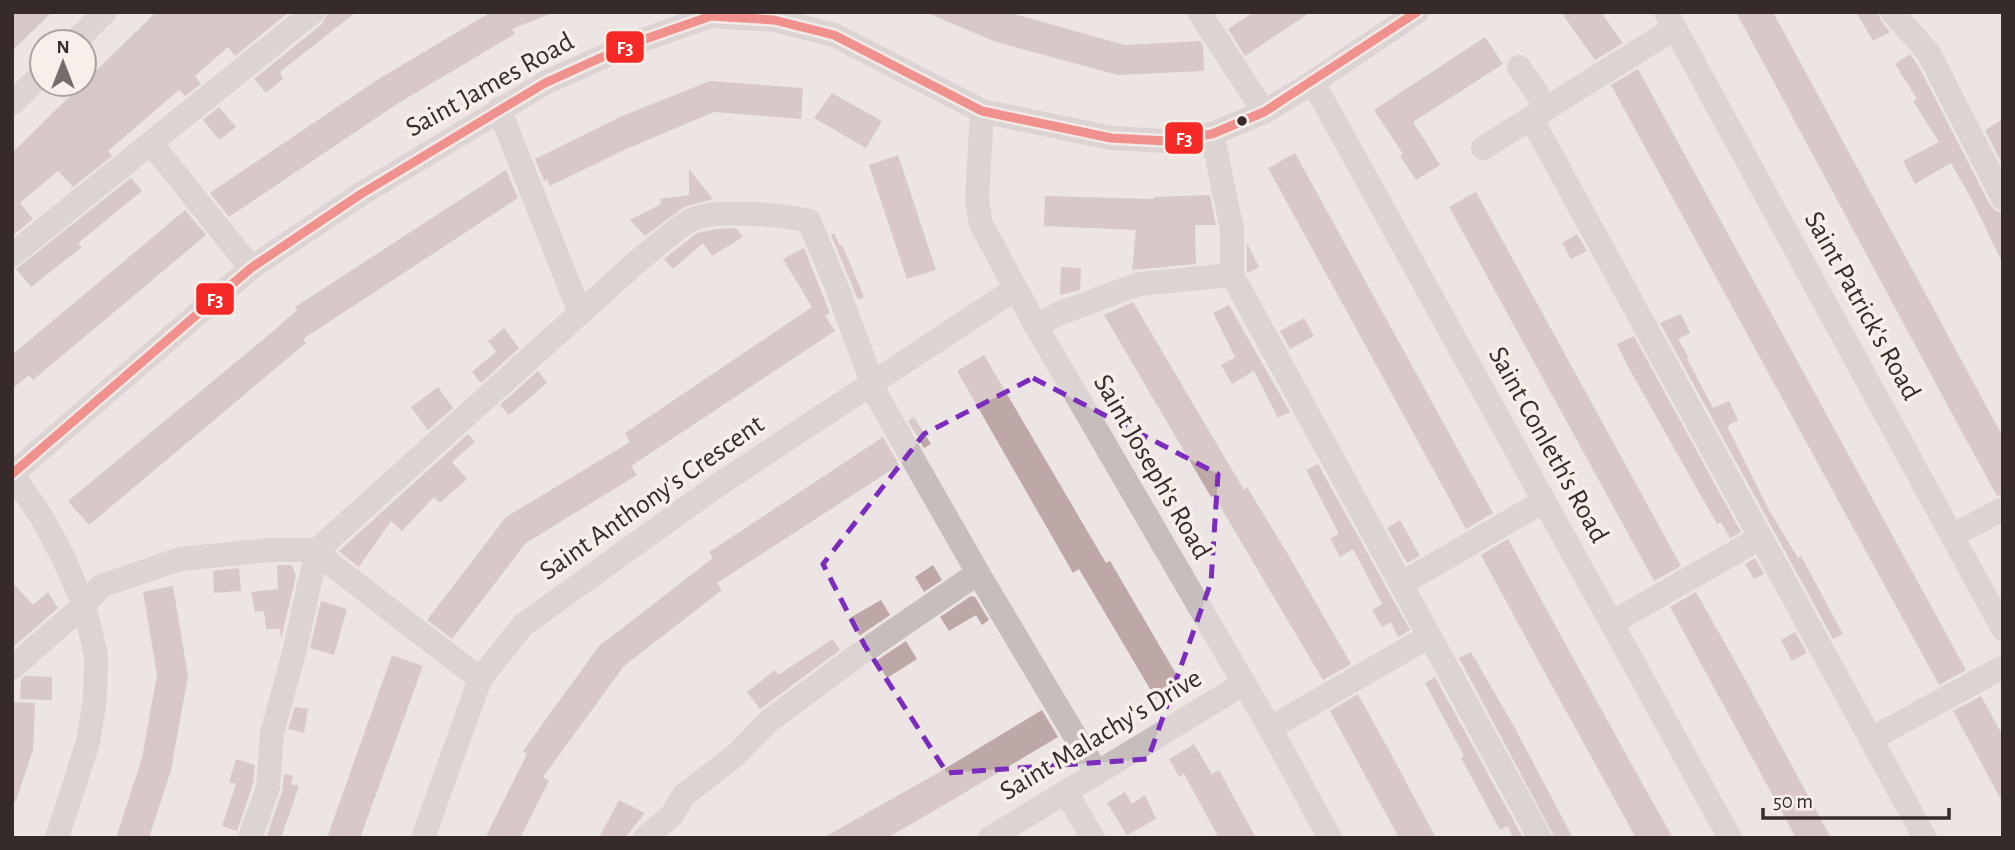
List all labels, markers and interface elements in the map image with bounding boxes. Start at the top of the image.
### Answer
street label: Saint James Road [401,27,579,143]
north arrow [28,28,98,98]
line badge: F3 [605,30,645,64]
text: N [56,38,70,57]
text: F3 [617,39,633,58]
unlabelled marker [1235,114,1249,128]
line badge: F3 [1164,121,1204,155]
text: F3 [1176,130,1192,149]
street label: Saint Patrick's Road [1799,207,1925,405]
line badge: F3 [195,282,235,316]
text: F3 [207,291,223,310]
street label: Saint Conleth's Road [1483,342,1613,548]
street label: Saint Joseph's Road [1088,370,1216,564]
street label: Saint Anthony's Crescent [535,410,769,586]
street label: Saint Malachy's Drive [995,664,1207,806]
scale bar [1763,776,1948,820]
text: 50 m [1773,791,1813,812]

